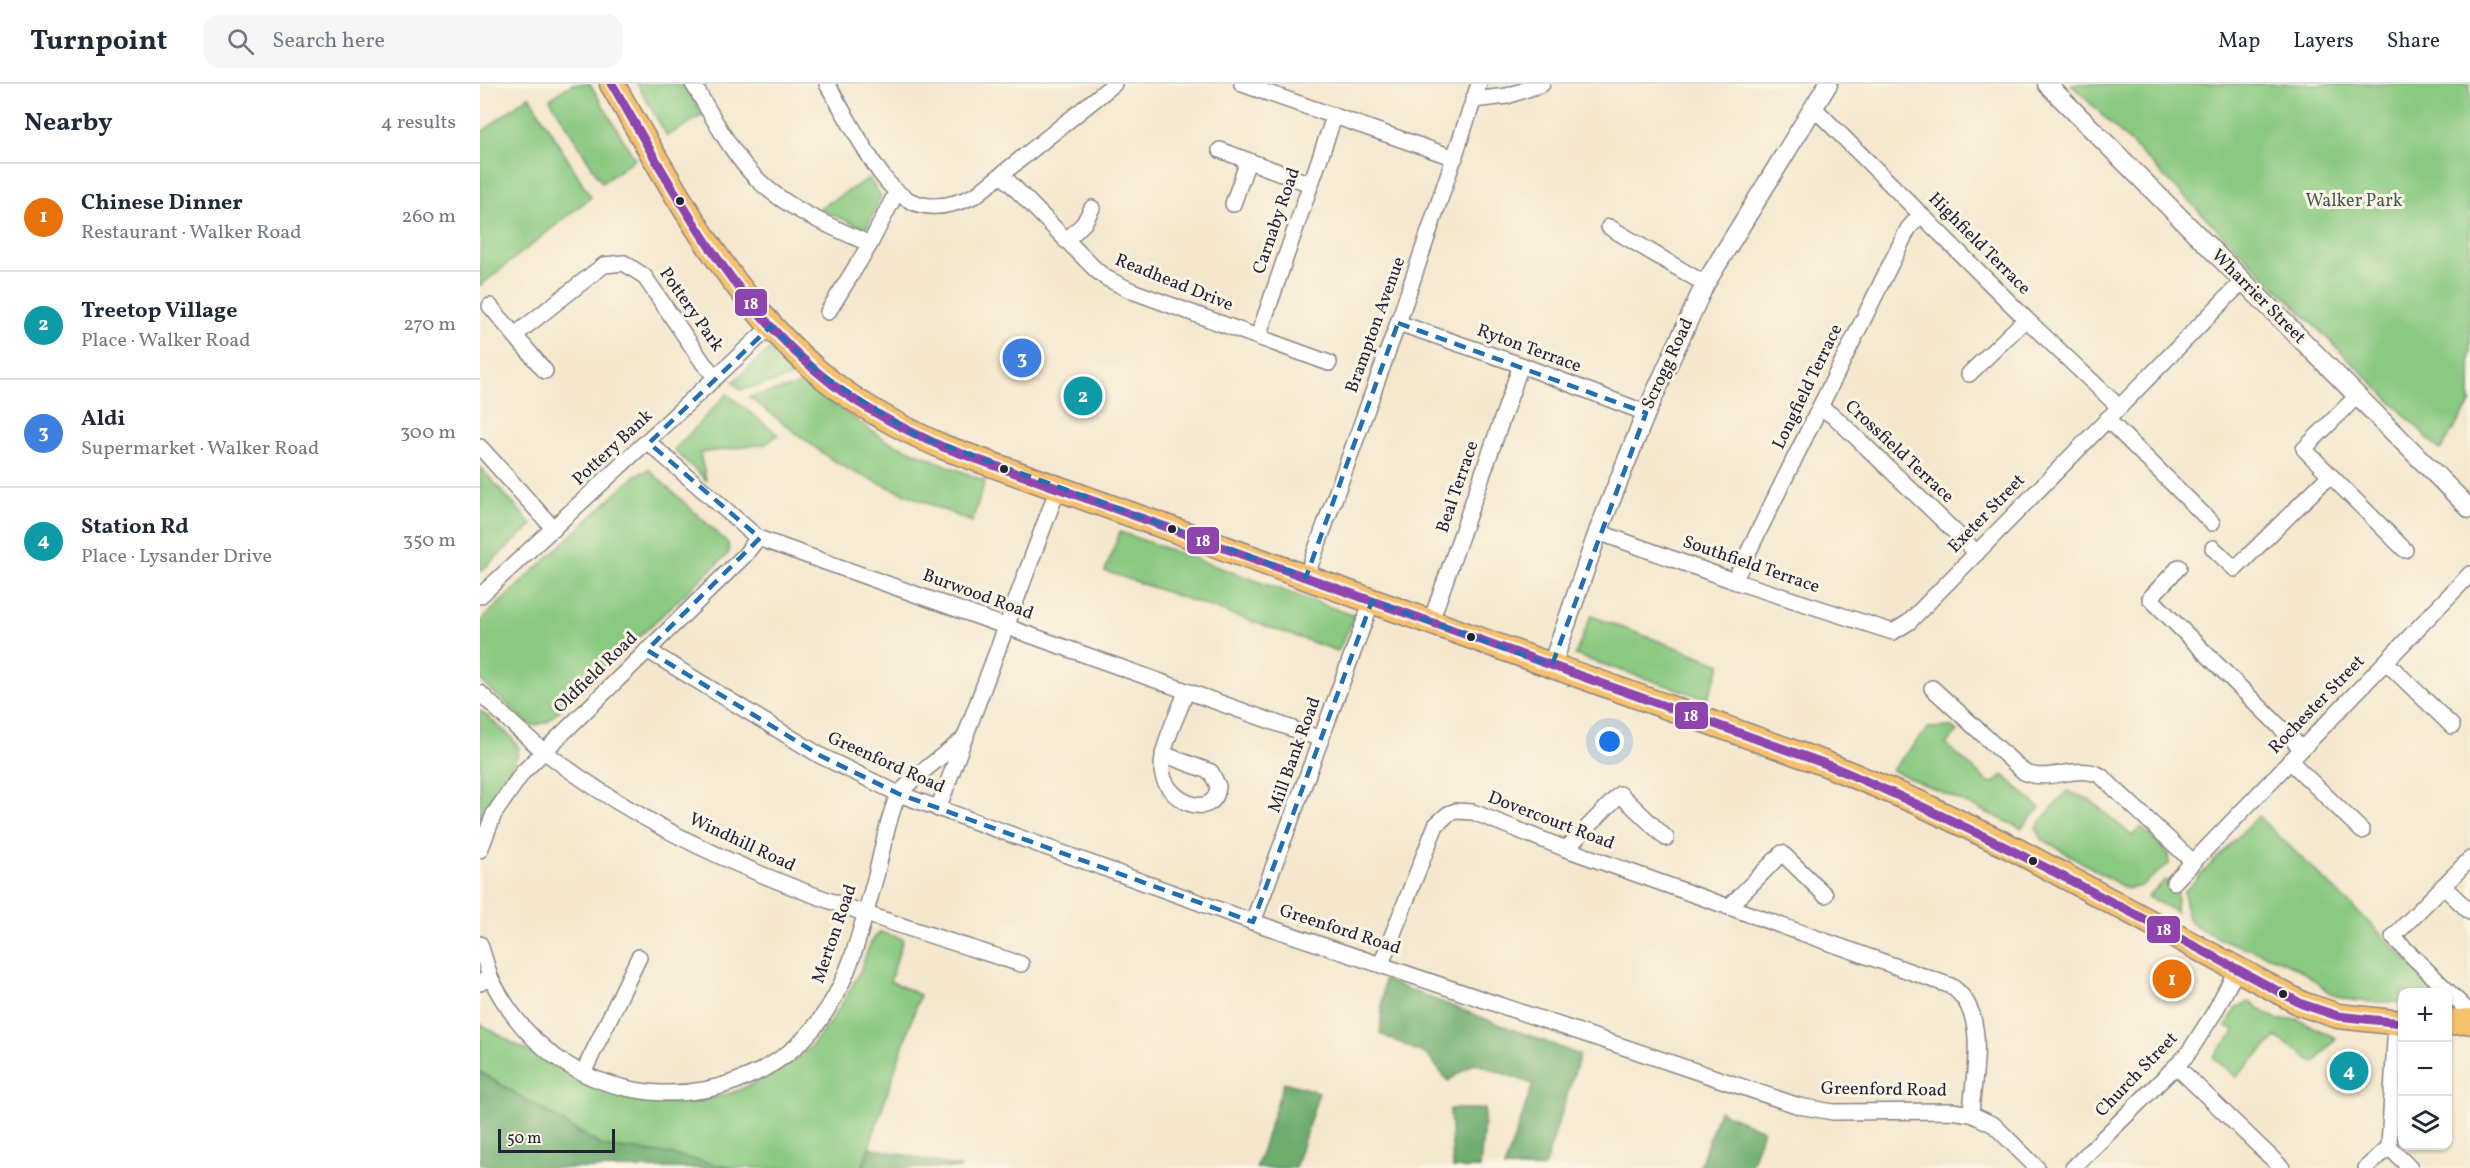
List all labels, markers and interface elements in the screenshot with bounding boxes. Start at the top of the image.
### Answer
search box [203,14,623,68]
text: Turnpoint [30,22,167,61]
icon: search [224,25,257,58]
text: Search here [272,26,385,57]
text: Map [2218,27,2260,56]
text: Layers [2293,27,2354,56]
text: Share [2387,27,2440,56]
text: Nearby [24,105,113,141]
text: 4 results [381,109,456,137]
street label: Carnaby Road [1247,164,1307,278]
street label: Highfield Terrace [1922,187,2036,301]
text: Chinese Dinner [81,188,243,219]
park label: Walker Park [2305,189,2403,214]
unlabelled marker [674,195,686,207]
text: 1 [39,203,48,231]
text: 260 m [401,203,456,231]
text: Restaurant · Walker Road [81,219,301,247]
street label: Wharrier Street [2205,244,2311,350]
street label: Readhead Drive [1111,248,1237,318]
street label: Brampton Avenue [1340,254,1412,396]
street label: Pottery Park [653,263,729,357]
line badge: 18 [734,288,768,317]
text: 18 [743,294,759,316]
text: Treetop Village [81,296,237,327]
text: 2 [38,311,49,339]
text: 270 m [403,311,456,339]
street label: Scrogg Road [1636,314,1700,414]
street label: Ryton Terrace [1473,319,1585,379]
street label: Longfield Terrace [1767,320,1849,454]
text: Place · Walker Road [81,327,251,355]
pin: 3 [1002,336,1042,380]
pin: 2 [1064,374,1102,418]
street label: Crossfield Terrace [1839,395,1959,509]
text: Aldi [81,404,125,435]
street label: Pottery Bank [567,404,659,492]
text: 3 [38,419,49,447]
text: 300 m [400,419,456,447]
text: Supermarket · Walker Road [81,435,319,463]
street label: Beal Terrace [1431,438,1485,536]
unlabelled marker [998,463,1010,475]
street label: Exeter Street [1943,469,2031,559]
text: Station Rd [81,512,189,543]
unlabelled marker [1166,523,1178,535]
line badge: 18 [1186,526,1220,555]
text: 4 [37,527,50,555]
text: 350 m [403,527,456,555]
street label: Southfield Terrace [1679,530,1823,600]
text: 18 [1195,531,1211,553]
text: Place · Lysander Drive [81,543,272,571]
street label: Burwood Road [919,563,1037,627]
street label: Oldfield Road [548,626,644,720]
unlabelled marker [1465,631,1477,643]
street label: Rochester Street [2263,650,2371,760]
street label: Mill Bank Road [1262,694,1328,816]
line badge: 18 [1674,701,1709,730]
text: 18 [1683,706,1699,728]
street label: Greenford Road [823,726,949,800]
your location [1595,727,1624,756]
street label: Dovercourt Road [1484,785,1618,857]
street label: Windhill Road [685,807,799,879]
unlabelled marker [2027,855,2039,867]
street label: Merton Road [806,881,864,987]
street label: Greenford Road [1276,899,1404,961]
line badge: 18 [2146,915,2181,944]
text: 18 [2156,920,2172,942]
pin: 1 [2152,956,2192,1002]
unlabelled marker [2277,988,2289,1000]
map controls [2398,988,2452,1150]
button: + [2398,988,2452,1042]
street label: Church Street [2090,1027,2184,1123]
button: − [2398,1042,2452,1096]
pin: 4 [2330,1048,2368,1094]
street label: Greenford Road [1821,1076,1947,1104]
button: layers [2398,1096,2452,1150]
scale bar [498,1126,615,1154]
text: 50 m [507,1128,541,1150]

